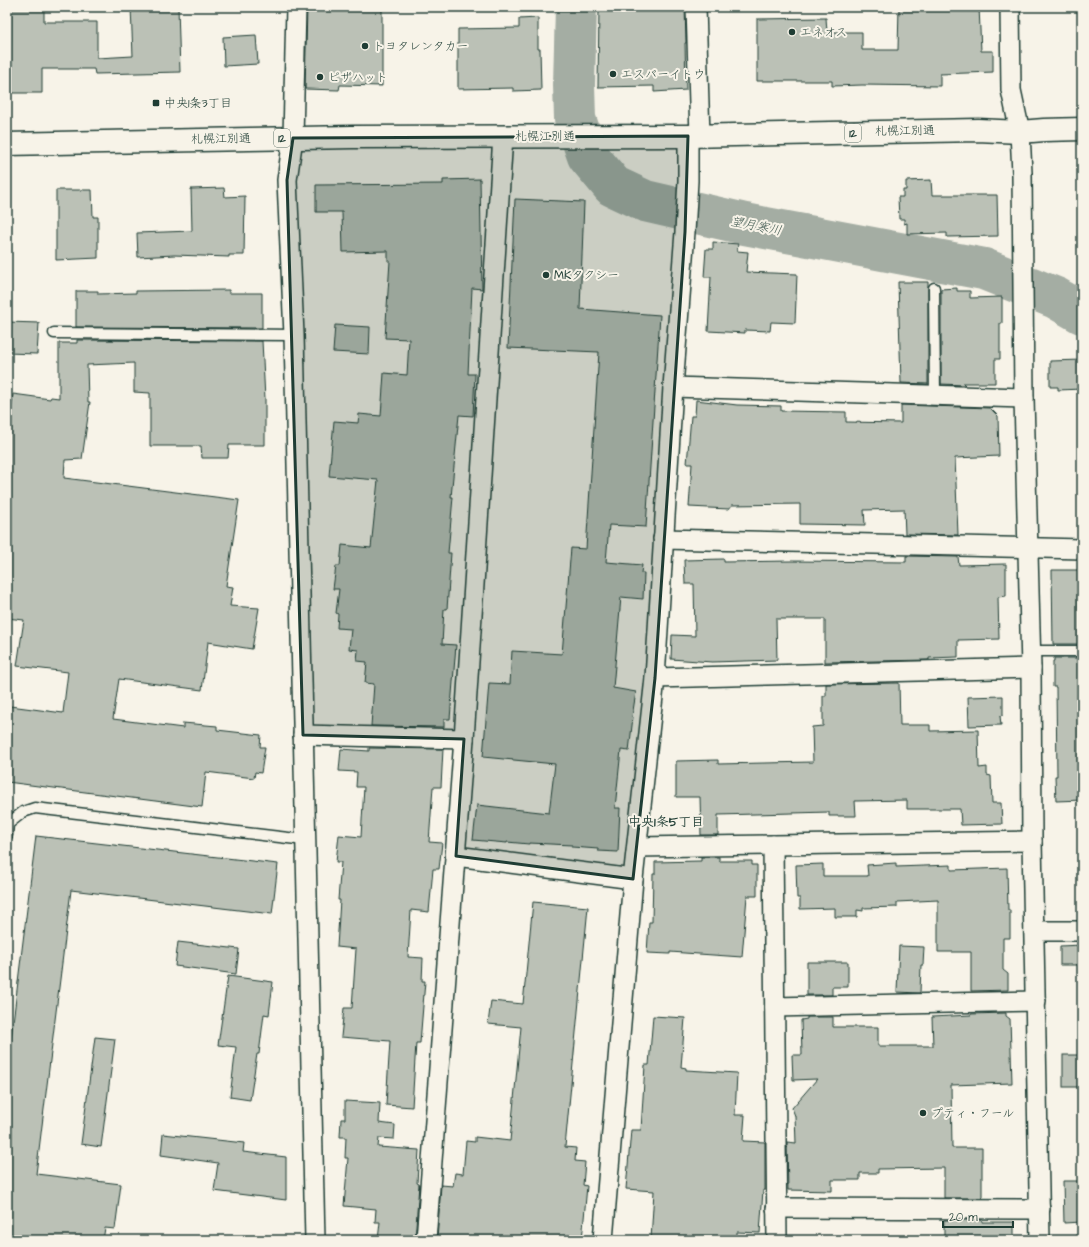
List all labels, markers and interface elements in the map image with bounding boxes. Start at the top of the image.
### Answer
place label: エネオス [800,24,847,41]
marker: エネオス [787,27,797,37]
place label: トヨタレンタカー [373,38,469,55]
marker: トヨタレンタカー [360,41,370,51]
place label: エスパーイトウ [621,66,705,83]
place label: ピザハット [328,69,388,86]
marker: エスパーイトウ [608,69,618,79]
marker: ピザハット [315,72,325,82]
place label: 中央1条3丁目 [164,95,232,112]
marker: 中央1条3丁目 [151,98,161,108]
street label: 札幌江別通 [875,122,935,140]
road number: 12 [845,124,861,142]
street label: 札幌江別通 [515,128,575,145]
road number: 12 [274,129,290,147]
street label: 札幌江別通 [191,130,251,148]
water label: 望月寒川 [729,212,783,240]
place label: MKタクシー [554,267,619,284]
marker: MKタクシー [541,270,551,280]
district label: 中央1条5丁目 [628,813,704,831]
place label: プティ・フール [931,1105,1014,1122]
marker: プティ・フール [918,1108,928,1118]
scale bar [943,1203,1013,1229]
text: 20 m [949,1209,978,1226]

